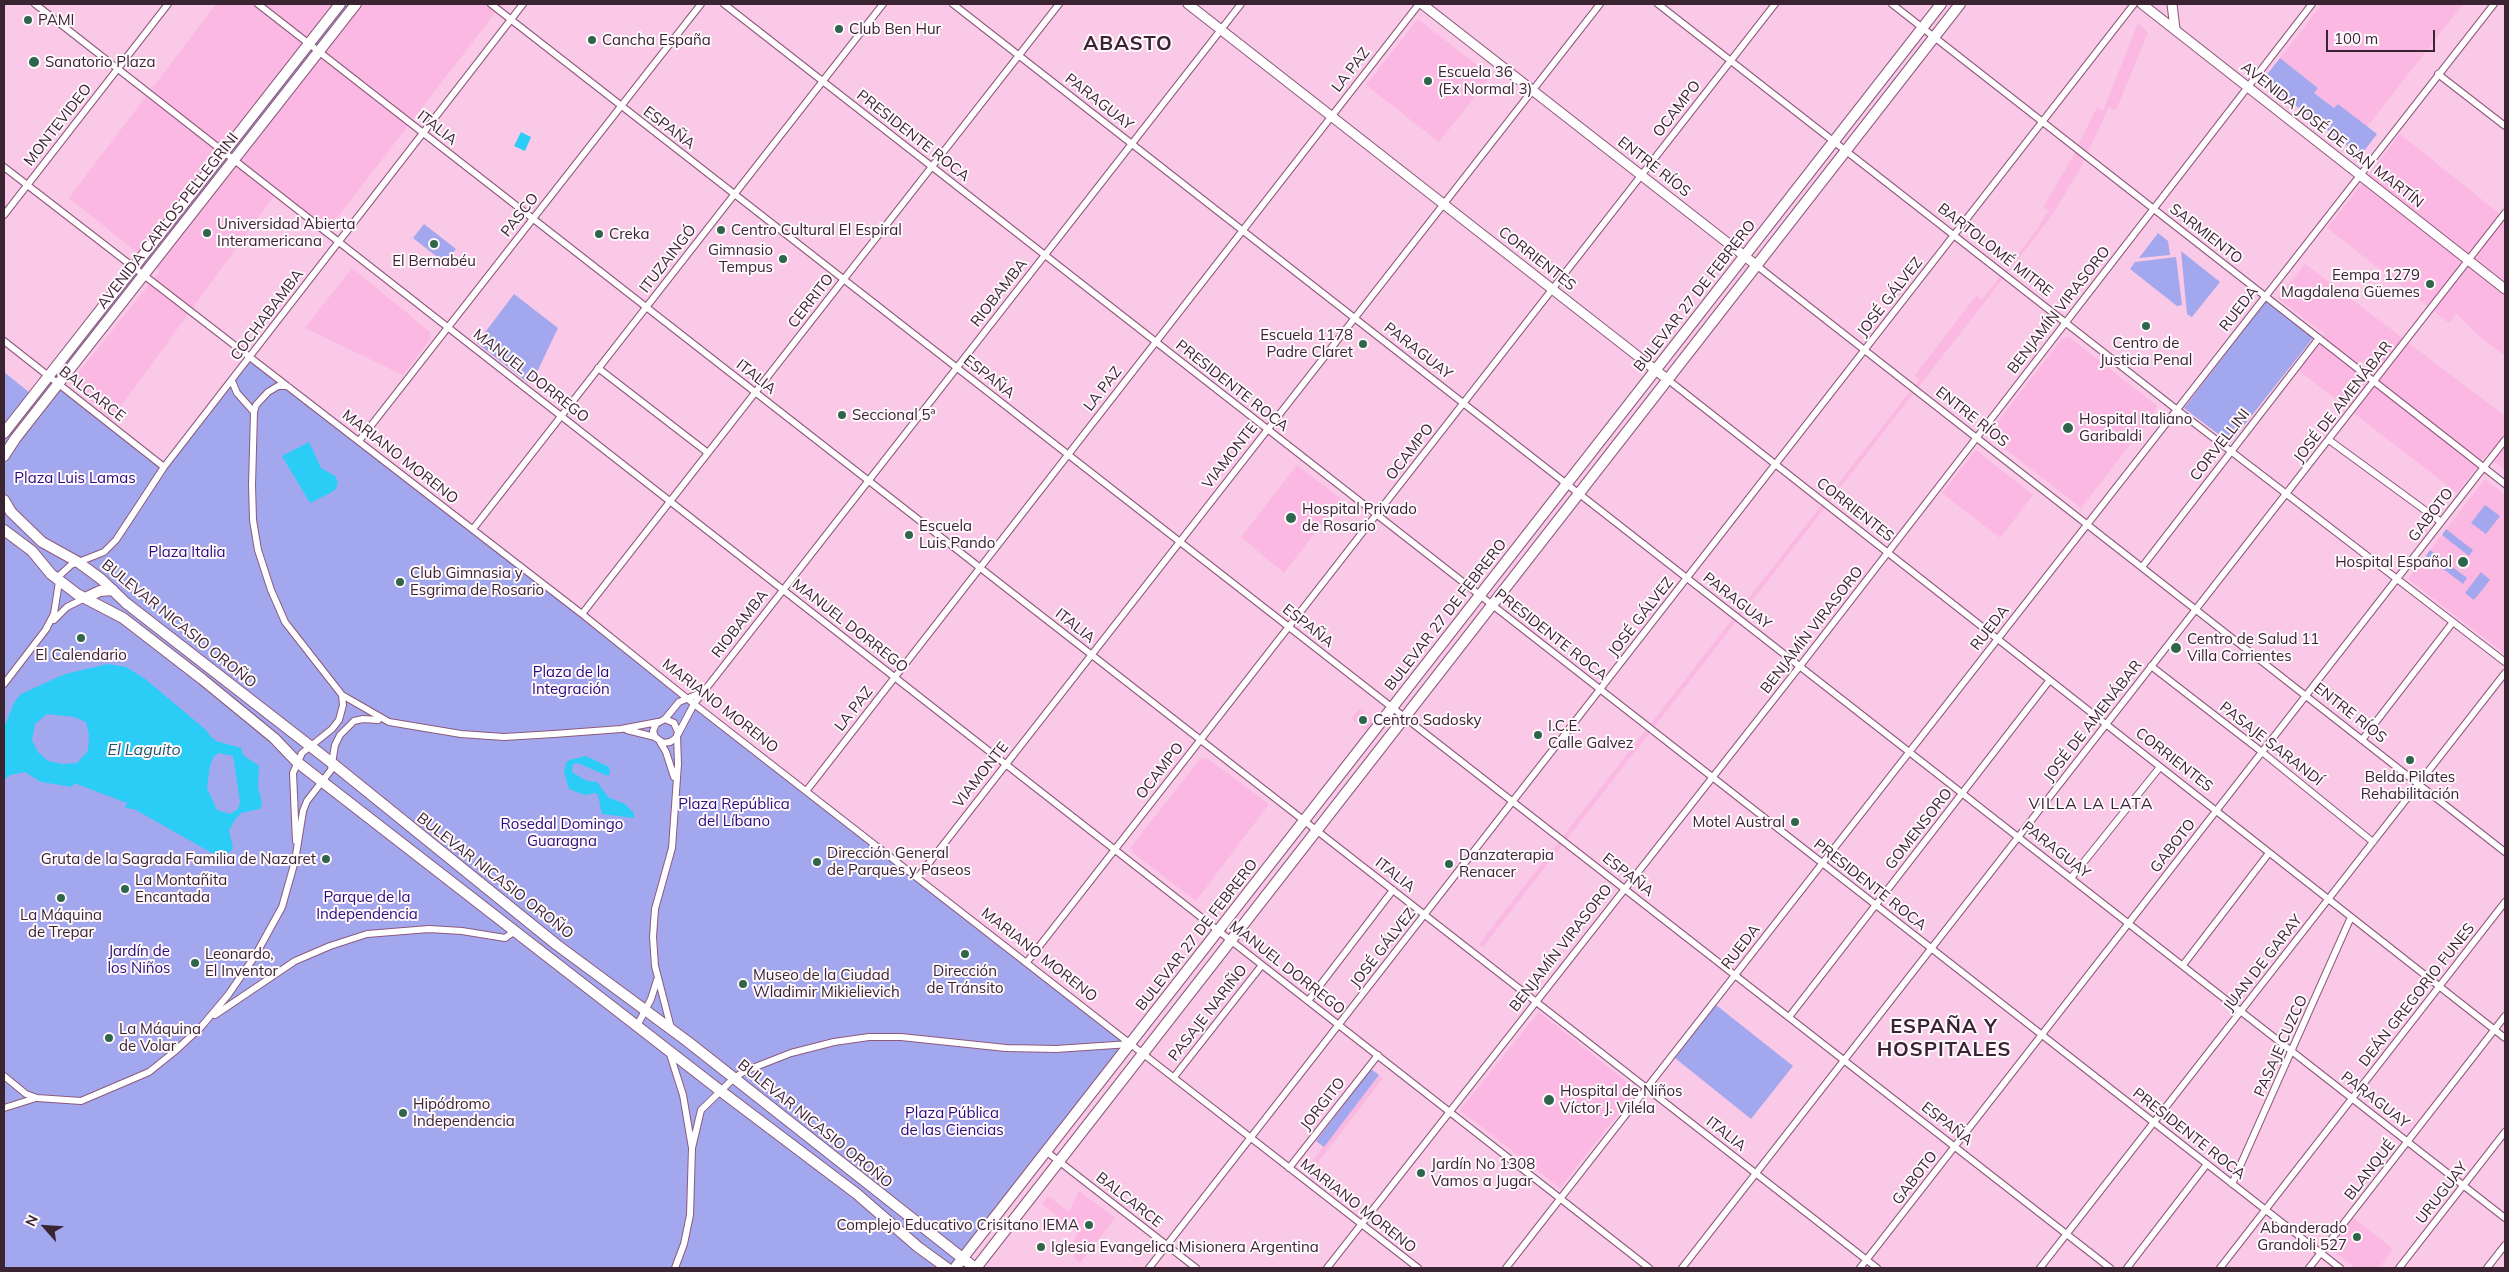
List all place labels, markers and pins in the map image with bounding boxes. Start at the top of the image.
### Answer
place label: PAMI [38,11,74,29]
marker: PAMI [22,14,34,26]
place label: Club Ben Hur [849,20,941,38]
marker: Club Ben Hur [833,23,845,35]
place label: Cancha España [602,31,711,49]
marker: Cancha España [586,34,598,46]
place label: Sanatorio Plaza [45,53,155,71]
marker: Sanatorio Plaza [27,55,41,69]
place label: Escuela 36 (Ex Normal 3) [1438,63,1532,98]
marker: Escuela 36 (Ex Normal 3) [1422,75,1434,87]
place label: Universidad Abierta Interamericana [217,215,355,250]
place label: Centro Cultural El Espiral [731,221,902,239]
marker: Centro Cultural El Espiral [715,224,727,236]
place label: Creka [609,225,649,243]
marker: Universidad Abierta Interamericana [201,227,213,239]
marker: Creka [593,228,605,240]
marker: El Bernabéu [428,238,440,250]
place label: Gimnasio Tempus [708,241,773,276]
place label: El Bernabéu [392,252,476,270]
marker: Gimnasio Tempus [777,253,789,265]
place label: Eempa 1279 Magdalena Güemes [2281,266,2420,301]
marker: Eempa 1279 Magdalena Güemes [2424,278,2436,290]
marker: Centro de Justicia Penal [2140,320,2152,332]
place label: Escuela 1178 Padre Claret [1260,326,1353,361]
place label: Centro de Justicia Penal [2100,334,2192,369]
marker: Escuela 1178 Padre Claret [1357,338,1369,350]
place label: Seccional 5ª [852,406,936,424]
marker: Seccional 5ª [836,409,848,421]
place label: Hospital Italiano Garibaldi [2079,410,2192,445]
marker: Hospital Italiano Garibaldi [2061,421,2075,435]
place label: Hospital Privado de Rosario [1302,500,1417,535]
marker: Hospital Privado de Rosario [1284,511,1298,525]
place label: Escuela Luis Pando [919,517,995,552]
marker: Escuela Luis Pando [903,529,915,541]
place label: Hospital Español [2335,553,2452,571]
marker: Hospital Español [2456,555,2470,569]
place label: Club Gimnasia y Esgrima de Rosario [410,564,544,599]
marker: Club Gimnasia y Esgrima de Rosario [394,576,406,588]
place label: Centro de Salud 11 Villa Corrientes [2187,630,2319,665]
marker: El Calendario [75,632,87,644]
marker: Centro de Salud 11 Villa Corrientes [2169,641,2183,655]
place label: El Calendario [35,646,127,664]
place label: Centro Sadosky [1373,711,1482,729]
marker: Centro Sadosky [1357,714,1369,726]
place label: I.C.E. Calle Galvez [1548,717,1634,752]
marker: I.C.E. Calle Galvez [1532,729,1544,741]
marker: Belda Pilates Rehabilitación [2404,754,2416,766]
place label: Belda Pilates Rehabilitación [2361,768,2459,803]
place label: Motel Austral [1693,813,1785,831]
marker: Motel Austral [1789,816,1801,828]
place label: Dirección General de Parques y Paseos [827,844,971,879]
place label: Danzaterapia Renacer [1459,846,1554,881]
place label: Gruta de la Sagrada Familia de Nazaret [41,850,316,868]
marker: Gruta de la Sagrada Familia de Nazaret [320,853,332,865]
marker: Dirección General de Parques y Paseos [811,856,823,868]
marker: Danzaterapia Renacer [1443,858,1455,870]
place label: La Montañita Encantada [135,871,227,906]
marker: La Montañita Encantada [119,883,131,895]
marker: La Máquina de Trepar [55,892,67,904]
place label: La Máquina de Trepar [20,906,102,941]
place label: Leonardo, El Inventor [205,945,278,980]
marker: Dirección de Tránsito [959,948,971,960]
marker: Leonardo, El Inventor [189,957,201,969]
place label: Dirección de Tránsito [927,962,1003,997]
place label: Museo de la Ciudad Wladimir Mikielievich [753,966,900,1001]
marker: Museo de la Ciudad Wladimir Mikielievich [737,978,749,990]
place label: La Máquina de Volar [119,1020,201,1055]
marker: La Máquina de Volar [103,1032,115,1044]
place label: Hospital de Niños Víctor J. Vilela [1560,1082,1682,1117]
marker: Hospital de Niños Víctor J. Vilela [1542,1093,1556,1107]
place label: Hipódromo Independencia [413,1095,515,1130]
marker: Hipódromo Independencia [397,1107,409,1119]
place label: Jardín No 1308 Vamos a Jugar [1431,1155,1535,1190]
marker: Jardín No 1308 Vamos a Jugar [1415,1167,1427,1179]
place label: Complejo Educativo Crisitano IEMA [836,1216,1079,1234]
marker: Complejo Educativo Crisitano IEMA [1083,1219,1095,1231]
place label: Abanderado Grandoli 527 [2257,1219,2347,1254]
marker: Abanderado Grandoli 527 [2351,1231,2363,1243]
place label: Iglesia Evangelica Misionera Argentina [1051,1238,1319,1256]
marker: Iglesia Evangelica Misionera Argentina [1035,1241,1047,1253]

